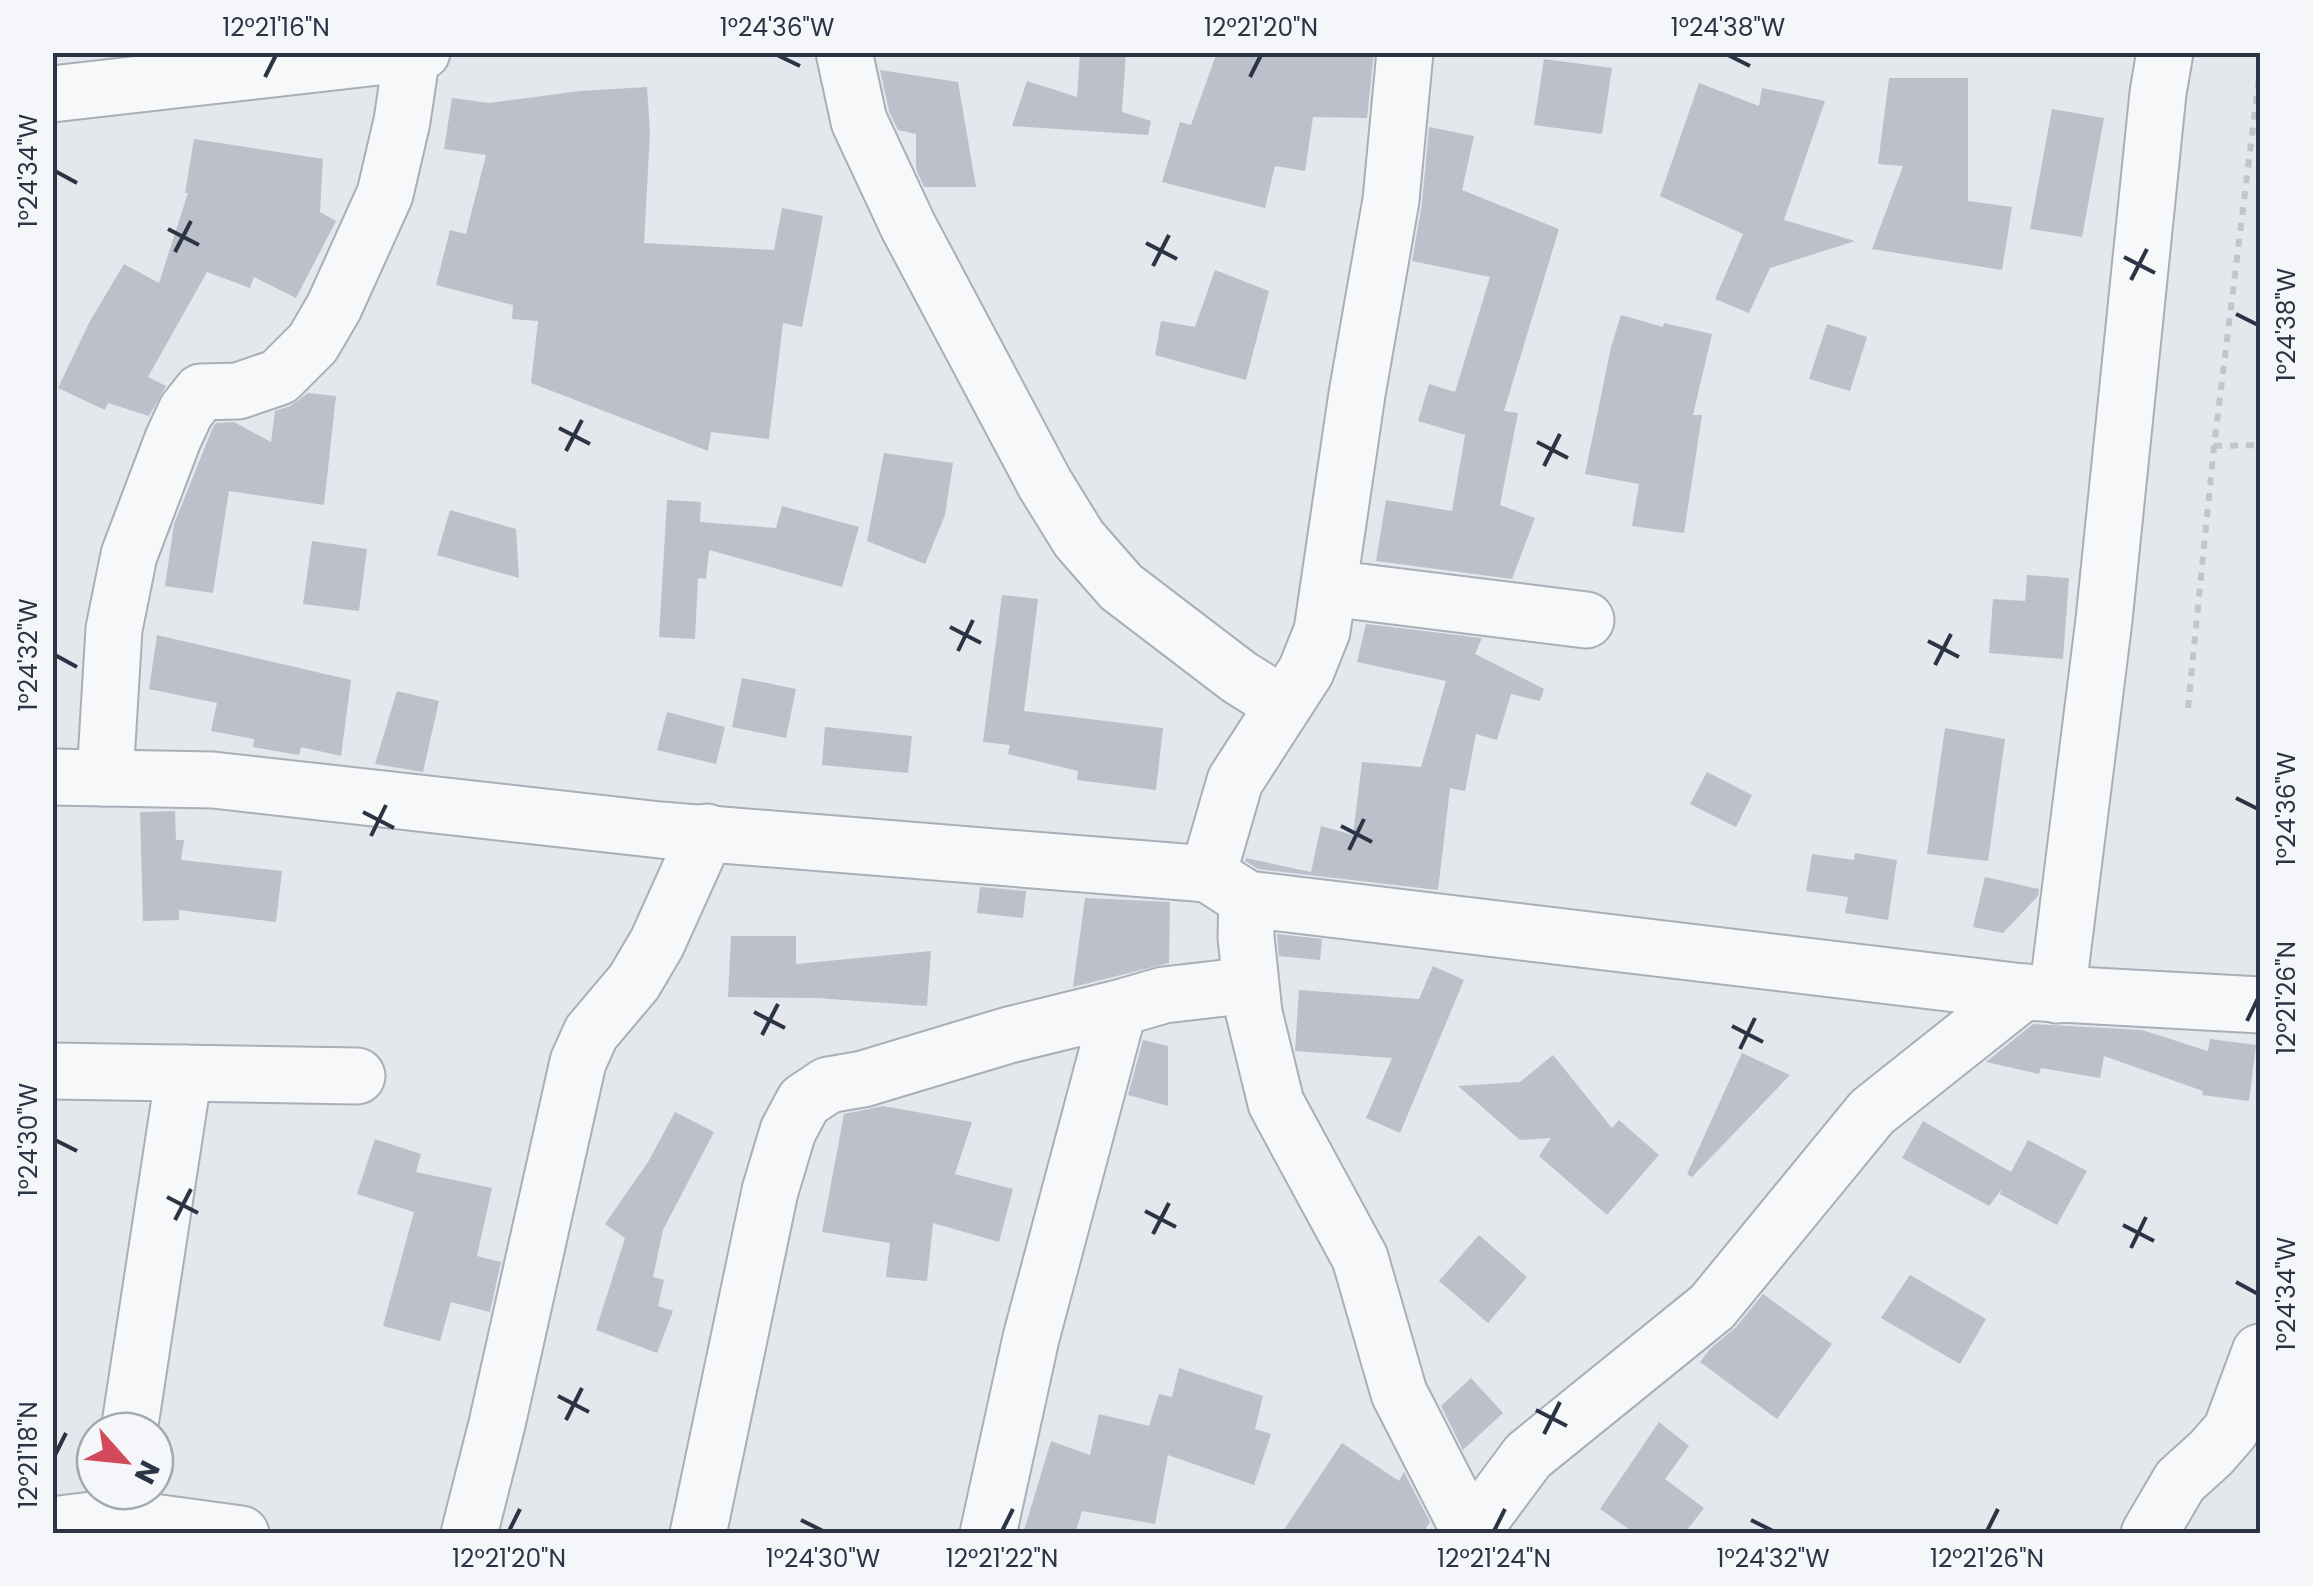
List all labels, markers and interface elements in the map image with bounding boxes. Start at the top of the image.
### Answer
text: 12°21'16"N [222,10,330,45]
text: 1°24'36"W [720,10,834,45]
text: 12°21'20"N [1204,10,1318,45]
text: 1°24'38"W [1671,10,1785,45]
text: 1°24'34"W [11,114,46,228]
text: 1°24'38"W [2269,268,2304,382]
text: 1°24'32"W [11,598,46,712]
text: 1°24'36"W [2269,752,2304,866]
text: 12°21'26"N [2269,941,2304,1055]
text: 1°24'30"W [11,1083,46,1197]
text: 1°24'34"W [2269,1237,2304,1351]
text: 12°21'18"N [11,1401,46,1509]
north arrow [75,1411,175,1511]
text: N [125,1454,169,1490]
text: 12°21'20"N [452,1541,566,1576]
text: 1°24'30"W [766,1541,880,1576]
text: 12°21'22"N [946,1541,1058,1576]
text: 12°21'24"N [1437,1541,1551,1576]
text: 1°24'32"W [1716,1541,1830,1576]
text: 12°21'26"N [1930,1541,2044,1576]

